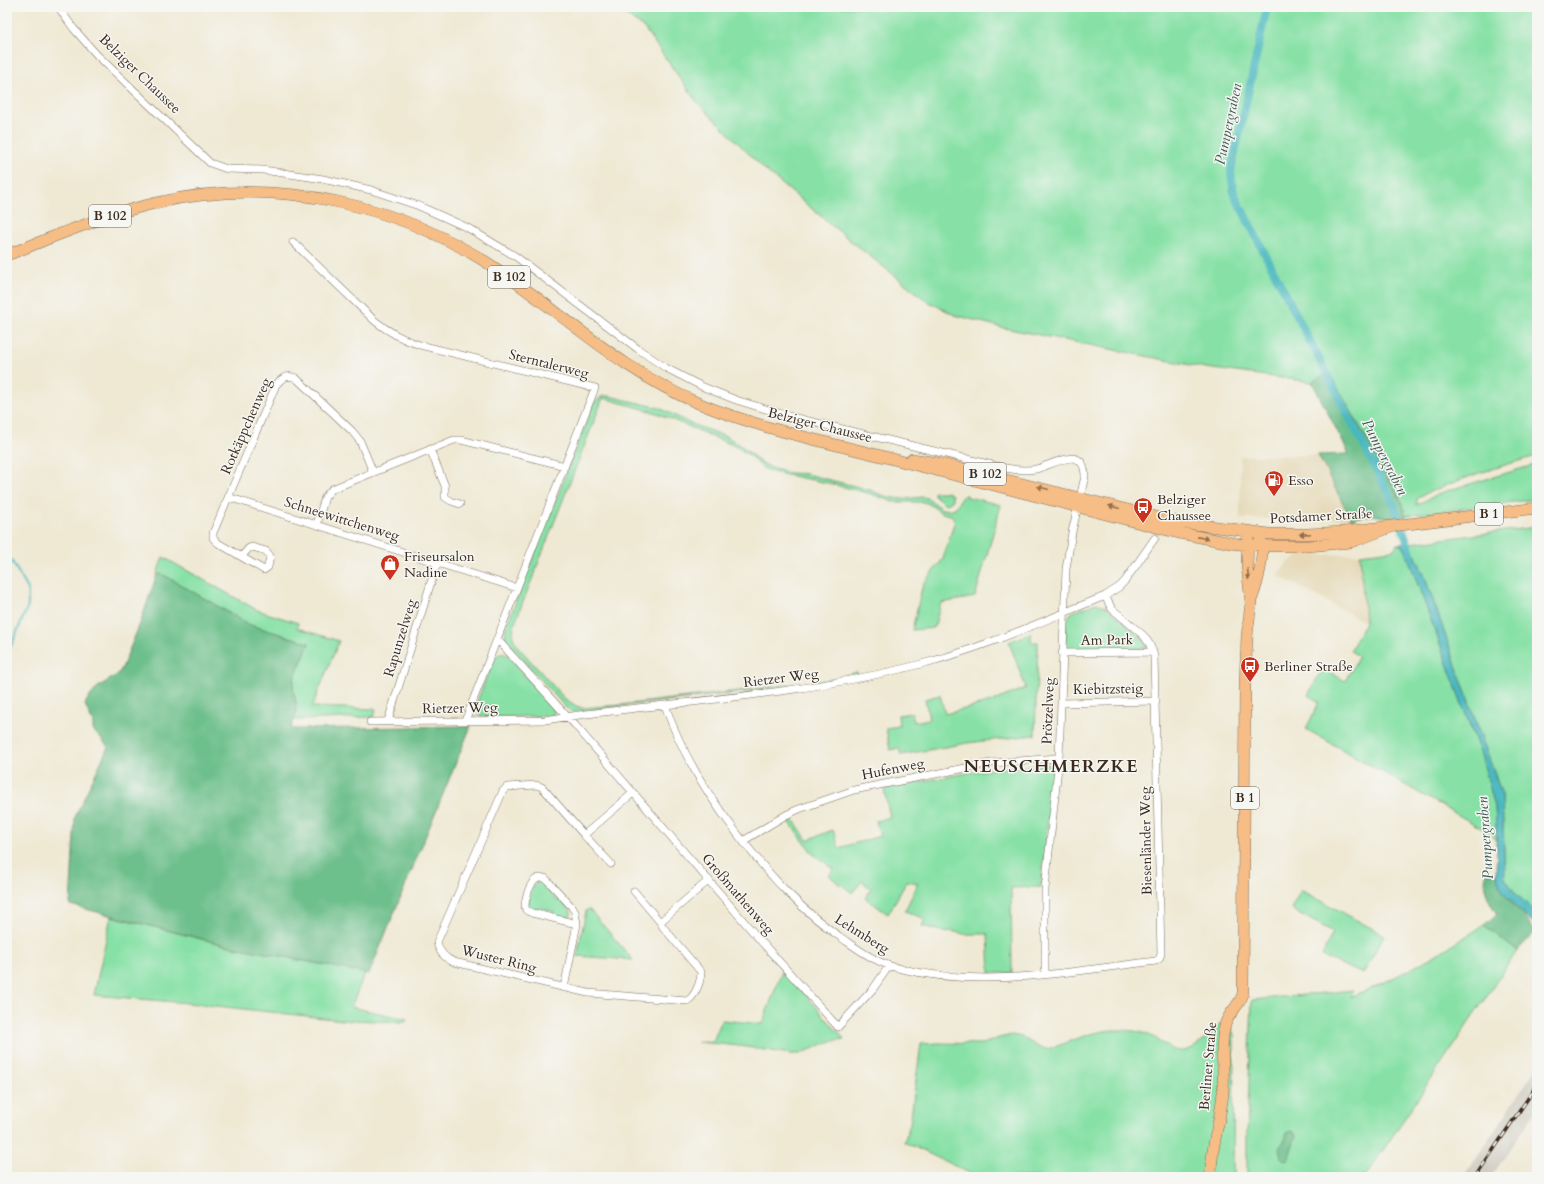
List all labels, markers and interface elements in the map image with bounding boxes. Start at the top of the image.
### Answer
street label: Belziger Chaussee [95,30,185,118]
water label: Pumpergraben [1210,81,1247,167]
road number: B 102 [89,205,131,227]
road number: B 102 [488,266,530,288]
street label: Sterntalerweg [507,345,591,383]
street label: Rotkäppchenweg [216,374,276,477]
street label: Belziger Chaussee [766,403,874,447]
water label: Pumpergraben [1357,416,1413,499]
road number: B 102 [964,463,1006,485]
fuel station icon: Esso [1263,469,1285,497]
place label: Esso [1288,471,1314,490]
one-way arrow [1036,485,1049,491]
place label: Belziger Chaussee [1157,490,1211,525]
street label: Schneewittchenweg [282,492,402,546]
bus stop icon: Belziger Chaussee [1132,496,1154,524]
road number: B 1 [1475,503,1503,525]
one-way arrow [1107,504,1119,510]
street label: Potsdamer Straße [1269,504,1373,528]
one-way arrow [1298,531,1311,537]
one-way arrow [1197,535,1209,541]
place label: Friseursalon Nadine [404,547,475,582]
shop icon: Friseursalon Nadine [379,553,401,581]
one-way arrow [1244,568,1251,580]
street label: Rapunzelweg [379,597,421,679]
street label: Am Park [1081,630,1134,650]
bus stop icon: Berliner Straße [1239,655,1261,683]
place label: Berliner Straße [1264,657,1353,676]
street label: Rietzer Weg [742,664,820,692]
street label: Prötzelweg [1037,677,1059,745]
street label: Kiebitzsteig [1073,679,1143,699]
street label: Rietzer Weg [422,698,498,718]
street label: Hufenweg [860,754,926,784]
district label: NEUSCHMERZKE [963,754,1139,779]
street label: Biesenländer Weg [1136,786,1156,896]
road number: B 1 [1231,787,1259,809]
water label: Pumpergraben [1472,795,1498,880]
street label: Großmathenweg [697,849,779,939]
street label: Lehmberg [831,910,893,958]
street label: Wuster Ring [458,940,539,978]
street label: Berliner Straße [1195,1021,1221,1111]

